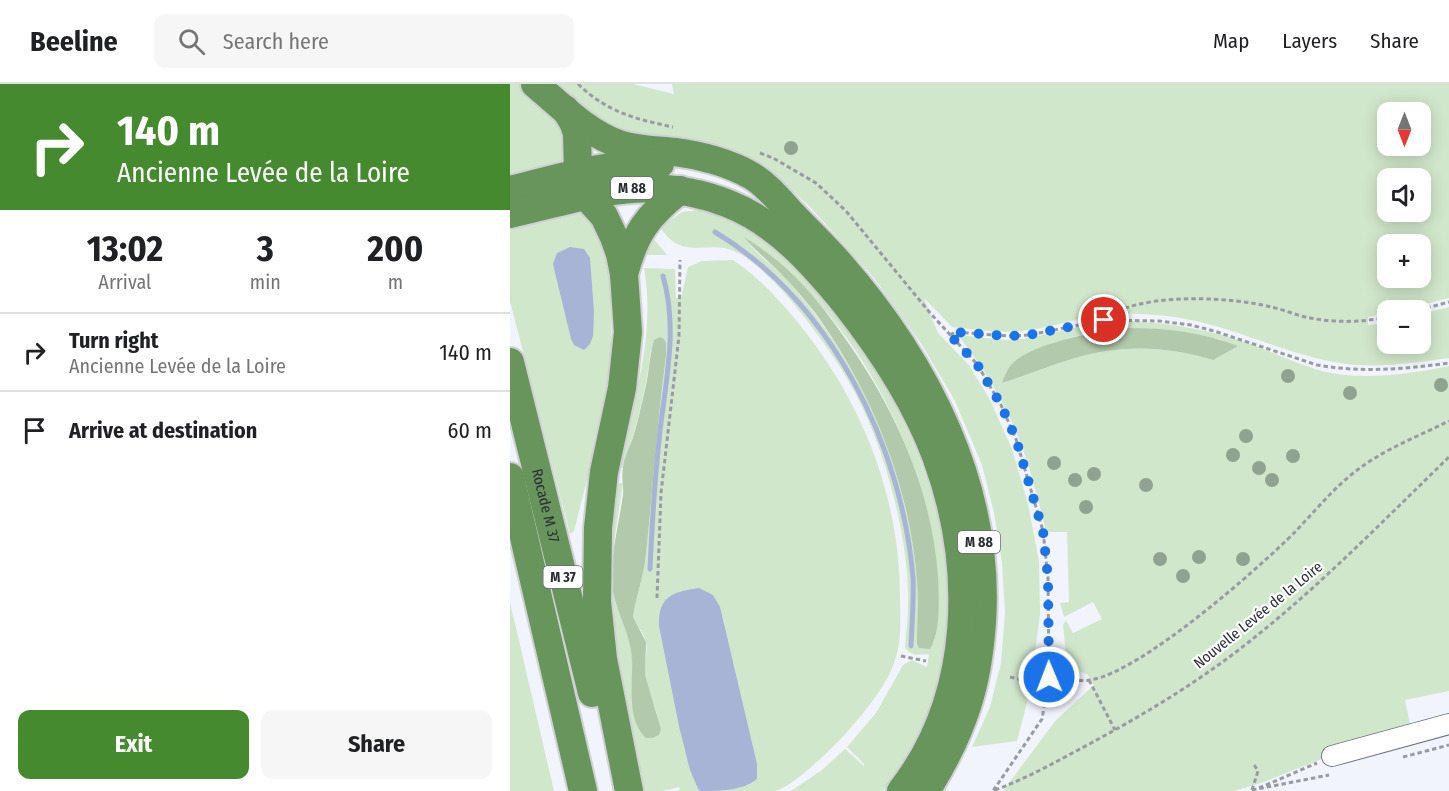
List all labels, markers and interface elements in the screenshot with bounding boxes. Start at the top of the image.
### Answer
search box [154,14,574,68]
text: Beeline [30,25,118,58]
icon: search [175,25,208,58]
text: Search here [223,28,329,55]
text: Map [1213,28,1249,54]
text: Layers [1282,28,1337,54]
text: Share [1370,28,1419,54]
north arrow [1377,102,1431,156]
map controls [1377,102,1431,354]
text: 140 m [117,106,220,156]
icon: right [18,108,96,186]
text: Ancienne Levée de la Loire [117,157,410,189]
button: sound [1377,168,1431,222]
road number: M 88 [611,177,653,199]
text: 13:02 [87,227,163,271]
text: 3 [257,227,274,271]
text: 200 [367,227,423,271]
button: + [1377,234,1431,288]
text: Arrival [98,270,151,294]
text: min [250,270,281,294]
text: m [388,270,403,294]
pin [1078,294,1129,345]
button: − [1377,300,1431,354]
icon: arrive [1087,303,1120,336]
text: Turn right [69,327,158,354]
icon: right [18,336,51,369]
text: 140 m [439,339,492,366]
text: Ancienne Levée de la Loire [69,354,286,378]
icon: arrive [18,414,51,447]
text: Arrive at destination [69,417,257,444]
text: 60 m [448,417,492,444]
street label: Rocade M 37 [528,467,563,544]
road number: M 88 [958,531,1000,553]
street label: Nouvelle Levée de la Loire [1190,558,1326,672]
road number: M 37 [544,566,582,588]
position arrow [1017,645,1081,709]
button: Exit [18,710,249,779]
button: Share [261,710,492,779]

